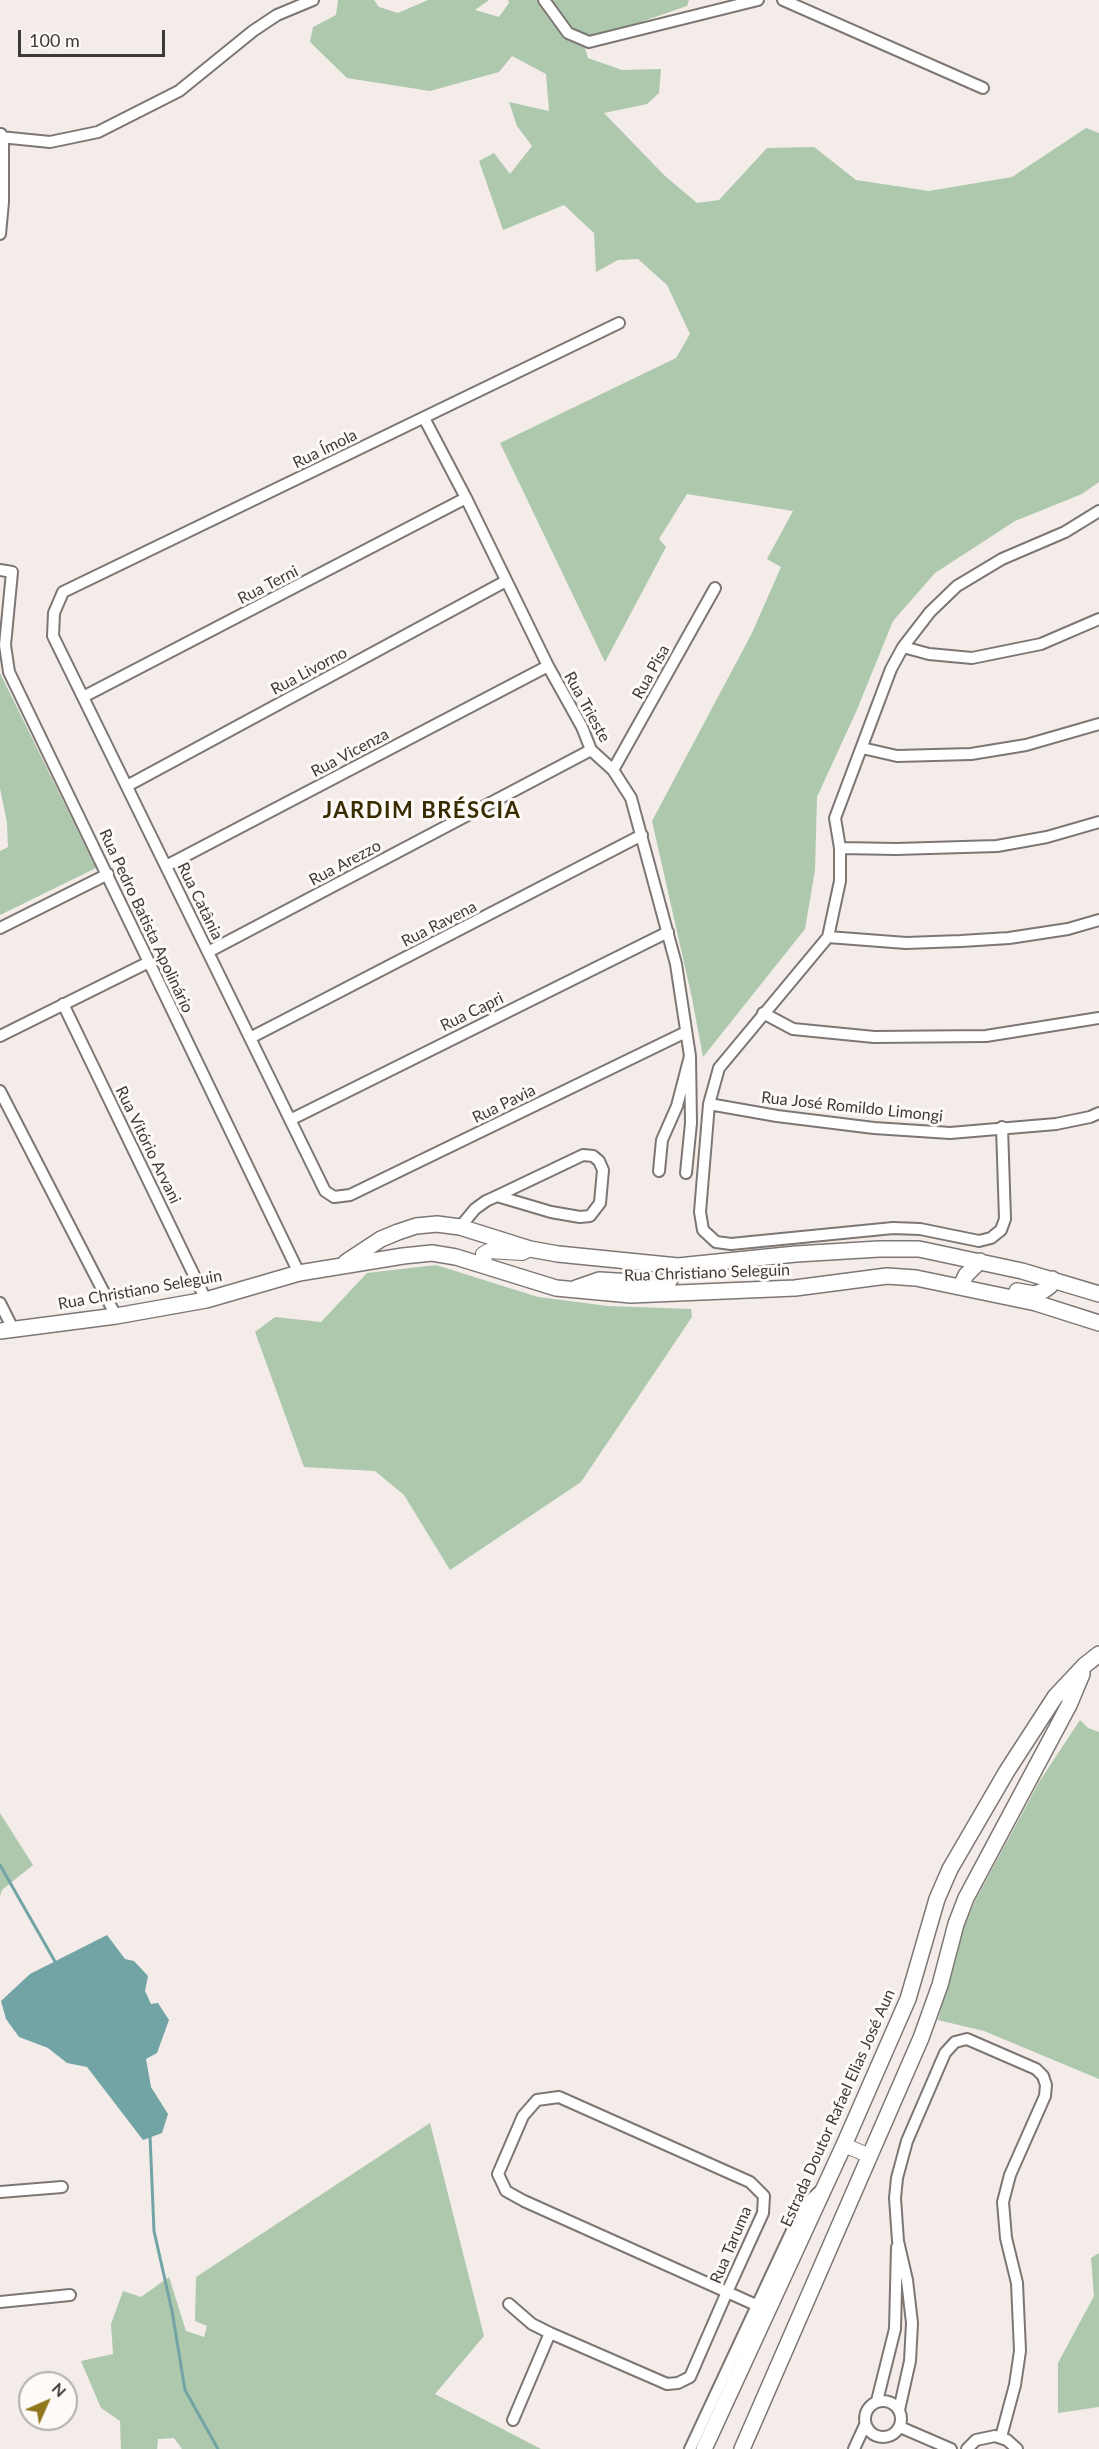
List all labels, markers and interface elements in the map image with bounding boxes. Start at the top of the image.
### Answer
scale bar [21,18,168,56]
text: 100 m [29,29,80,51]
street label: Rua Ímola [290,425,360,473]
street label: Rua Terni [235,562,301,608]
street label: Rua Pisa [628,642,674,702]
street label: Rua Livorno [268,643,350,699]
street label: Rua Trieste [560,668,614,746]
street label: Rua Vicenza [308,724,392,782]
district label: JARDIM BRÉSCIA [323,798,521,824]
street label: Rua Pedro Batista Apolinário [95,826,197,1016]
street label: Rua Arezzo [306,836,384,890]
street label: Rua Catânia [173,859,227,943]
street label: Rua Ravena [398,897,480,951]
street label: Rua Capri [437,988,507,1036]
street label: Rua Pavia [469,1081,539,1127]
street label: Rua Vitório Arvani [111,1083,185,1207]
street label: Rua José Romildo Limongi [760,1088,944,1126]
street label: Rua Christiano Seleguin [624,1261,790,1285]
street label: Rua Christiano Seleguin [57,1266,223,1314]
street label: Estrada Doutor Rafael Elias José Aun [777,1986,899,2230]
street label: Rua Taruma [706,2203,756,2287]
north arrow [18,2371,78,2431]
text: N [49,2378,71,2400]

